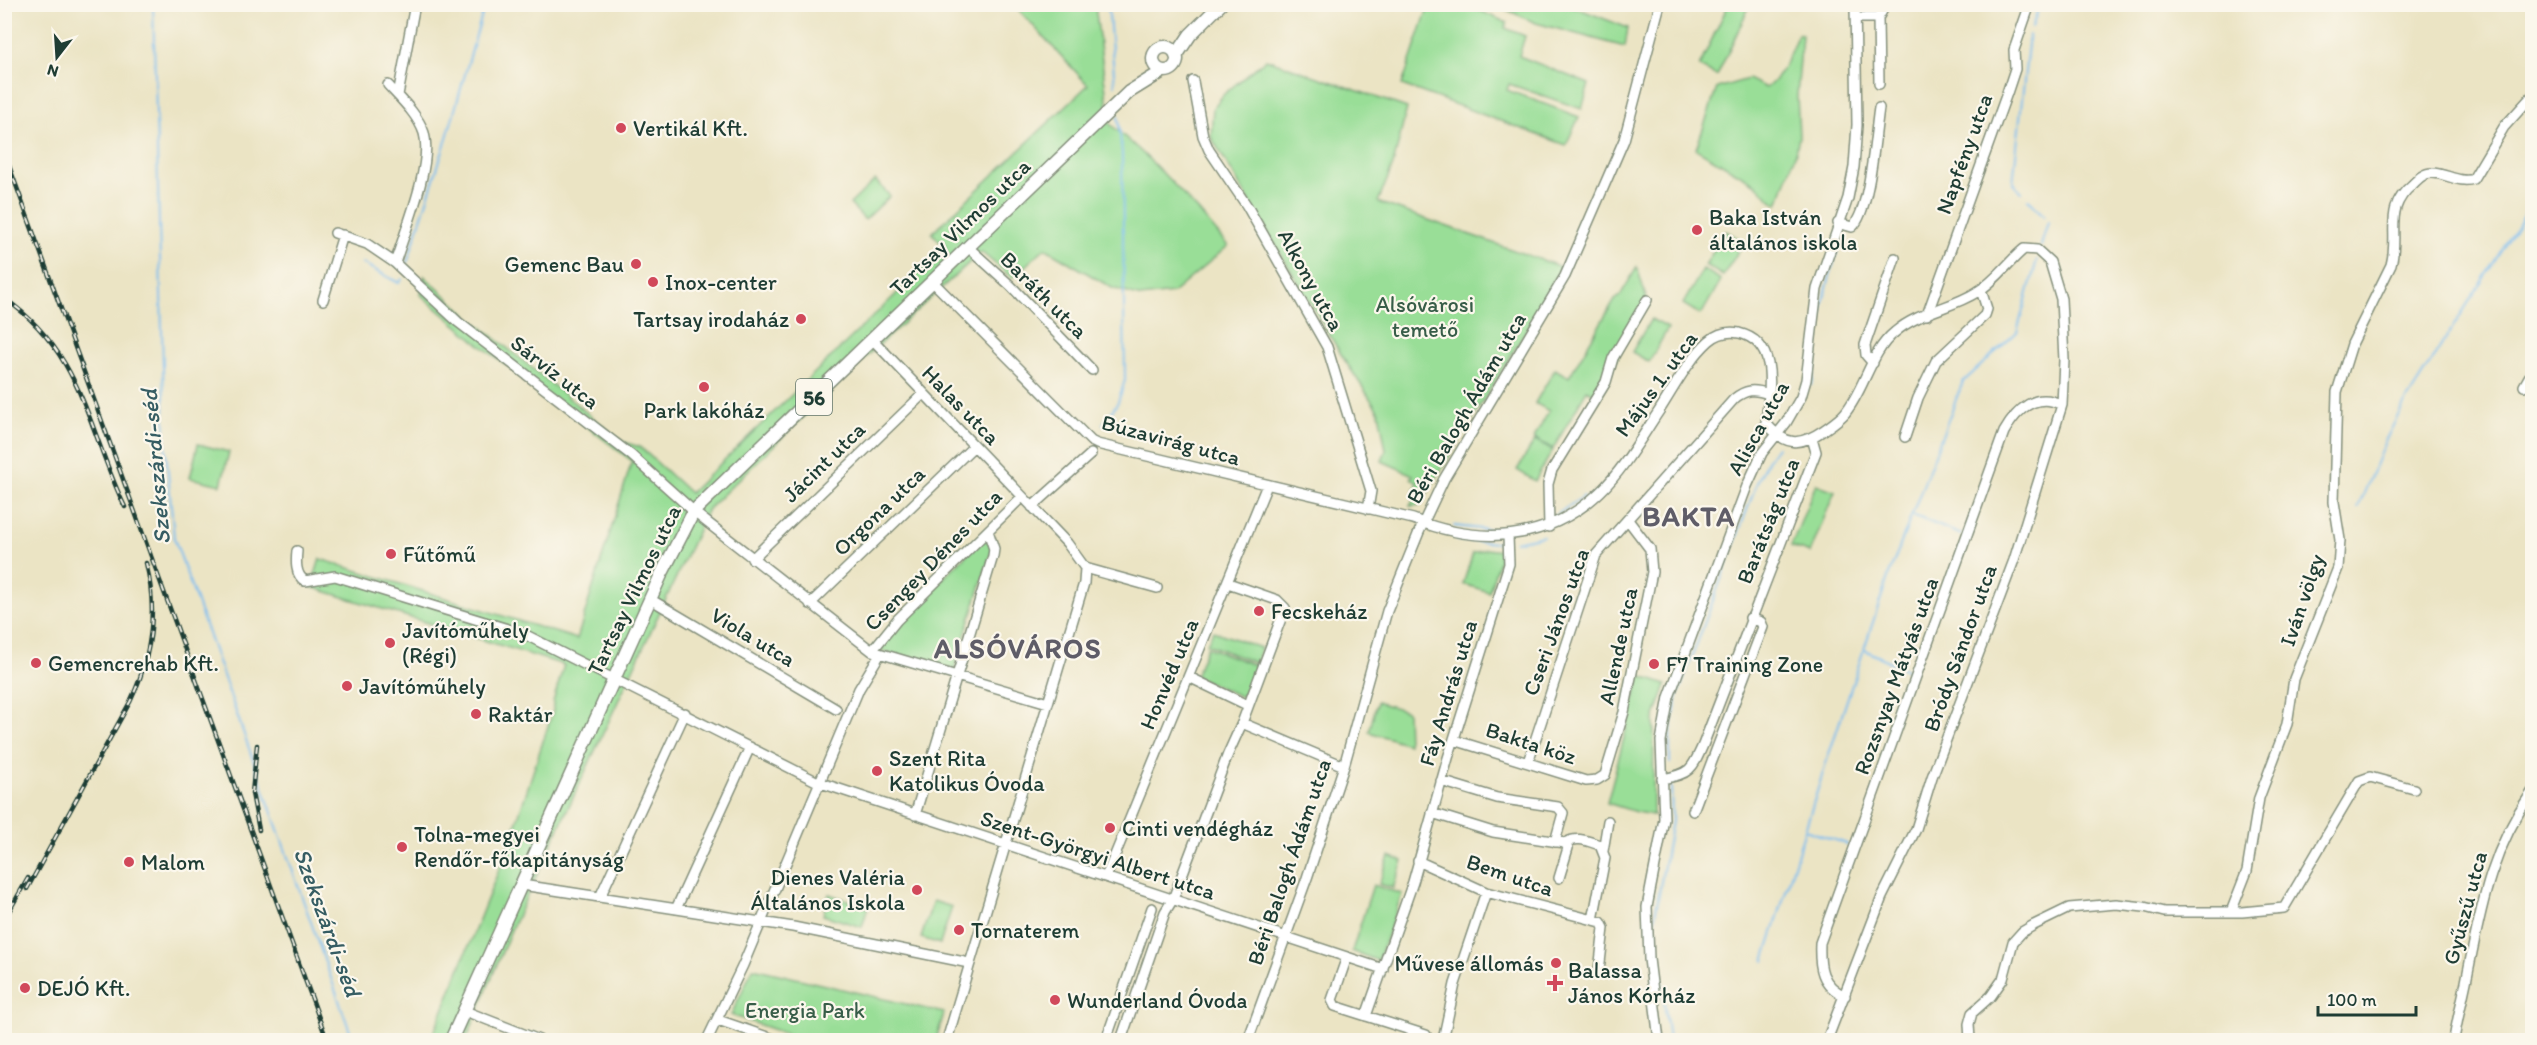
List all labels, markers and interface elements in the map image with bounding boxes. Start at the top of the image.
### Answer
north arrow [27,27,87,87]
text: N [45,60,61,82]
street label: Napfény utca [1930,90,1998,218]
place label: Vertikál Kft. [633,115,748,142]
marker: Vertikál Kft. [614,121,628,135]
street label: Tartsay Vilmos utca [884,152,1037,301]
place label: Baka István általános iskola [1709,204,1858,256]
marker: Baka István általános iskola [1690,223,1704,237]
street label: Alkony utca [1272,224,1350,336]
street label: Baráth utca [995,246,1094,345]
place label: Gemenc Bau [505,251,624,278]
marker: Gemenc Bau [629,257,643,271]
place label: Inox-center [665,269,777,296]
marker: Inox-center [646,275,660,289]
park label: Alsóvárosi temető [1376,291,1474,343]
place label: Tartsay irodaház [633,306,789,333]
street label: Béri Balogh Ádám utca [1400,307,1532,508]
marker: Tartsay irodaház [794,312,808,326]
street label: Május 1. utca [1609,326,1704,442]
street label: Sárvíz utca [505,329,605,415]
street label: Halas utca [916,359,1006,451]
street label: Alisca utca [1721,376,1795,480]
road number: 56 [796,379,832,415]
marker: Park lakóház [697,380,711,394]
water label: Szekszárdi-séd [134,386,176,546]
place label: Park lakóház [644,397,764,424]
street label: Búzavirág utca [1099,409,1244,472]
street label: Jácint utca [777,416,871,508]
street label: Barátság utca [1731,454,1806,588]
street label: Orgona utca [827,460,931,561]
street label: Csengey Dénes utca [858,483,1008,637]
district label: BAKTA [1642,499,1736,533]
street label: Tartsay Vilmos utca [581,500,687,679]
place label: Fűtőmű [403,541,476,568]
street label: Cseri János utca [1517,544,1595,699]
marker: Fűtőmű [384,547,398,561]
street label: Iván völgy [2274,550,2331,650]
street label: Bródy Sándor utca [1917,560,2003,735]
street label: Rozsnyay Mátyás utca [1848,573,1944,778]
street label: Allende utca [1592,584,1644,707]
place label: Fecskeház [1271,598,1367,625]
street label: Viola utca [706,601,800,673]
marker: Fecskeház [1252,604,1266,618]
street label: Honvéd utca [1133,614,1205,734]
place label: Javítóműhely (Régi) [402,617,529,669]
street label: Fáy András utca [1413,617,1483,769]
district label: ALSÓVÁROS [933,631,1102,665]
marker: Javítóműhely (Régi) [383,636,397,650]
place label: Gemencrehab Kft. [48,650,219,677]
place label: F7 Training Zone [1666,651,1823,678]
marker: Gemencrehab Kft. [29,656,43,670]
marker: F7 Training Zone [1647,657,1661,671]
place label: Javítóműhely [359,673,486,700]
marker: Javítóműhely [340,679,354,693]
place label: Raktár [488,701,553,728]
marker: Raktár [469,707,483,721]
street label: Bakta köz [1482,716,1580,770]
place label: Szent Rita Katolikus Óvoda [889,745,1045,797]
street label: Béri Balogh Ádám utca [1241,755,1337,969]
marker: Szent Rita Katolikus Óvoda [870,764,884,778]
street label: Szent-Györgyi Albert utca [977,804,1219,906]
place label: Cinti vendégház [1122,815,1273,842]
place label: Tolna-megyei Rendőr-főkapitányság [414,821,625,873]
marker: Cinti vendégház [1103,821,1117,835]
marker: Tolna-megyei Rendőr-főkapitányság [395,840,409,854]
water label: Szekszárdi-séd [288,844,369,1002]
street label: Bem utca [1463,848,1558,903]
street label: Gyűszű utca [2437,848,2493,968]
place label: Malom [141,849,205,876]
marker: Malom [122,855,136,869]
place label: Dienes Valéria Általános Iskola [751,864,906,916]
marker: Dienes Valéria Általános Iskola [910,883,924,897]
place label: Tornaterem [971,917,1080,944]
marker: Tornaterem [952,923,966,937]
place label: Művese állomás [1395,950,1544,977]
marker: Művese állomás [1549,956,1563,970]
place label: Balassa János Kórház [1568,957,1695,1009]
marker: Balassa János Kórház [1546,974,1564,992]
place label: DEJÓ Kft. [37,975,130,1002]
scale bar [2318,979,2416,1017]
marker: DEJÓ Kft. [18,981,32,995]
place label: Wunderland Óvoda [1067,987,1248,1014]
text: 100 m [2327,989,2377,1011]
marker: Wunderland Óvoda [1048,993,1062,1007]
park label: Energia Park [745,997,865,1024]

